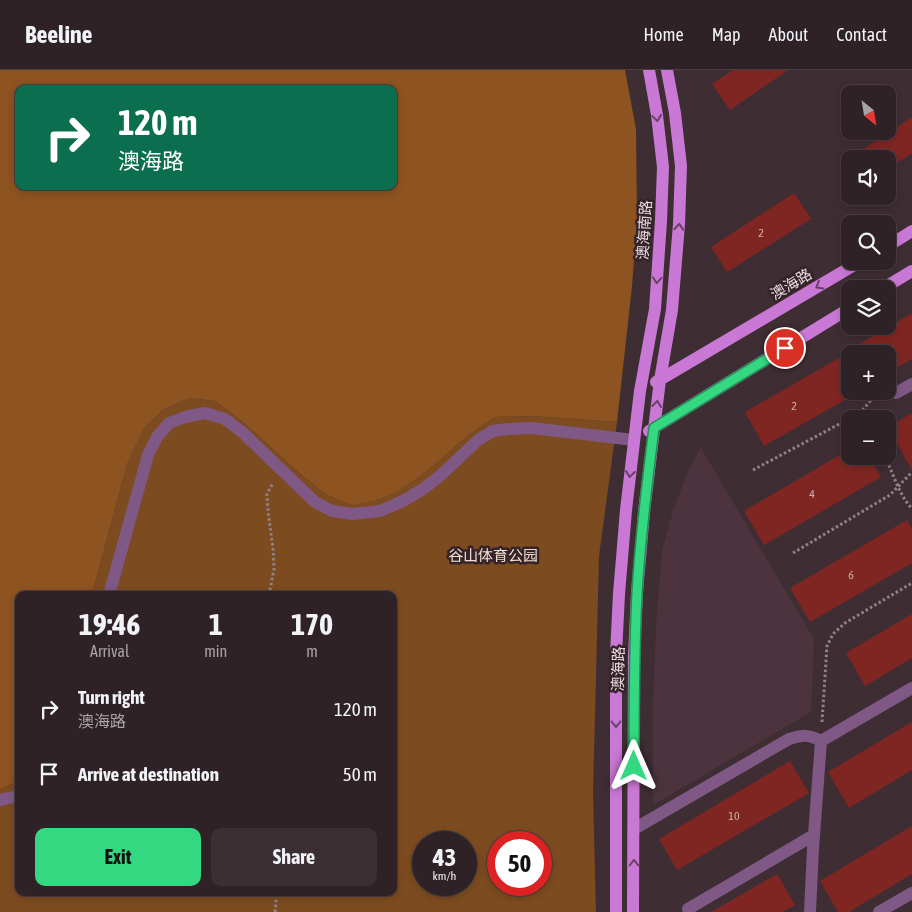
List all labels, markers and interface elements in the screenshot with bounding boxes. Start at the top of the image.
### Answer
text: Beeline [25,21,92,48]
text: Home [644,24,684,45]
text: Map [712,24,741,45]
text: About [769,24,808,45]
text: Contact [836,24,887,45]
north arrow [841,85,896,140]
map controls [841,85,896,465]
text: 120 m [118,102,197,142]
icon: right [35,105,100,170]
one-way arrow [652,114,662,122]
text: 澳海路 [118,148,184,174]
button: sound [841,150,896,205]
street label: 澳海南路 [633,199,655,261]
button: search [841,215,896,270]
one-way arrow [673,223,684,231]
house number: 2 [758,226,764,240]
street label: 澳海路 [767,265,815,303]
one-way arrow [652,276,663,284]
one-way arrow [816,280,825,290]
button: layers [841,280,896,335]
pin [764,327,806,369]
icon: arrive [771,334,799,362]
button: + [841,345,896,400]
house number: 2 [791,399,797,413]
one-way arrow [651,400,662,408]
button: − [841,410,896,465]
one-way arrow [625,471,636,479]
house number: 4 [809,487,815,501]
park label: 谷山体育公园 [448,547,538,564]
house number: 6 [848,568,854,582]
text: 19:46 [79,607,140,641]
text: 1 [209,607,223,641]
text: 170 [291,607,333,641]
text: Arrival [90,642,129,660]
text: min [204,642,227,660]
text: m [306,642,318,660]
street label: 澳海路 [609,646,627,692]
text: Turn right [78,686,145,708]
icon: right [35,695,63,723]
text: 120 m [334,698,377,720]
text: 澳海路 [78,712,126,730]
one-way arrow [611,720,621,728]
position arrow [607,739,659,791]
icon: arrive [35,760,63,788]
text: Arrive at destination [78,763,219,785]
text: 50 m [343,763,377,785]
house number: 10 [728,809,740,823]
button: Exit [35,828,201,886]
button: Share [211,828,377,886]
speed limit sign: 50 [487,831,552,896]
text: 43 [433,843,456,871]
one-way arrow [629,859,639,867]
text: km/h [433,869,456,883]

